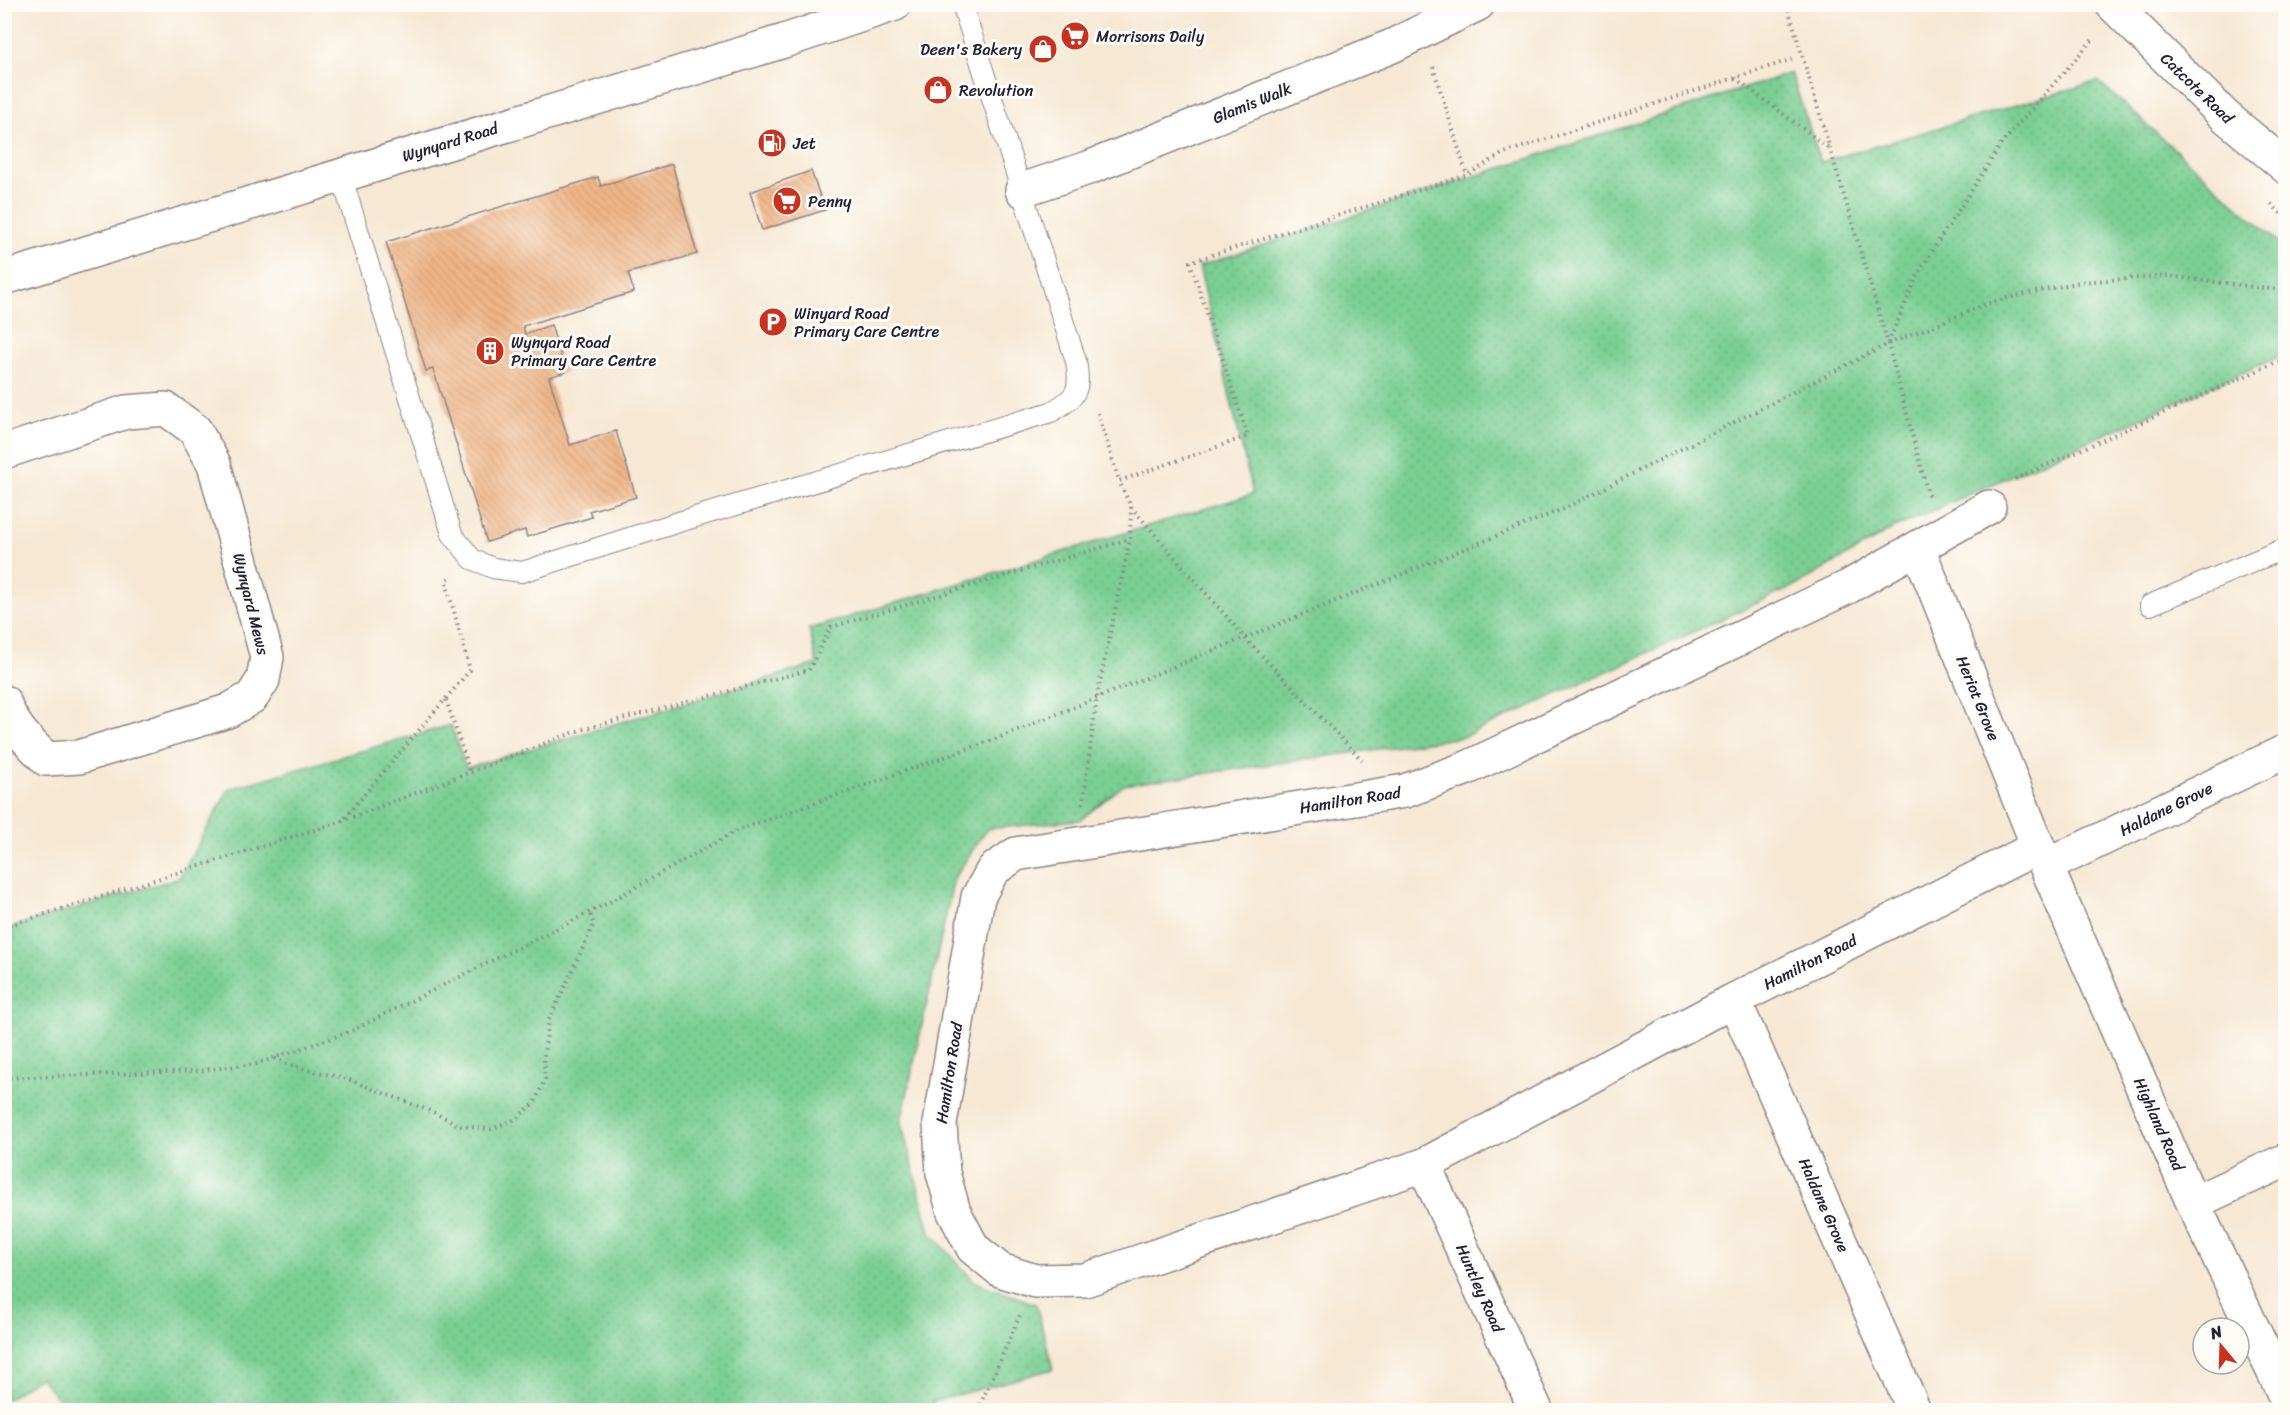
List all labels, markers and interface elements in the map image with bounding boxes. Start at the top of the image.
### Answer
supermarket icon: Morrisons Daily [1059,20,1091,52]
place label: Morrisons Daily [1096,22,1205,51]
shop icon: Deen's Bakery [1027,33,1059,65]
place label: Deen's Bakery [920,35,1023,64]
street label: Catcote Road [2153,45,2242,132]
shop icon: Revolution [922,74,954,106]
street label: Glamis Walk [1208,74,1297,132]
place label: Revolution [959,76,1034,105]
street label: Wynyard Road [398,113,503,170]
fuel station icon: Jet [756,127,788,159]
place label: Jet [792,129,816,158]
supermarket icon: Penny [771,185,803,217]
place label: Penny [808,187,852,216]
place label: Winyard Road Primary Care Centre [794,299,939,346]
parking icon: Winyard Road Primary Care Centre [757,306,789,338]
place label: Wynyard Road Primary Care Centre [511,328,656,375]
building icon: Wynyard Road Primary Care Centre [474,335,506,367]
street label: Wynyard Mews [224,550,278,659]
street label: Heriot Grove [1948,651,2008,745]
street label: Haldane Grove [2114,774,2218,844]
street label: Hamilton Road [1297,777,1404,822]
street label: Hamilton Road [1758,925,1863,998]
street label: Hamilton Road [927,1019,972,1126]
street label: Highland Road [2125,1072,2193,1177]
street label: Haldane Grove [1790,1153,1858,1257]
street label: Huntley Road [1447,1239,1513,1339]
north arrow [2191,1316,2251,1376]
text: N [2205,1316,2227,1348]

